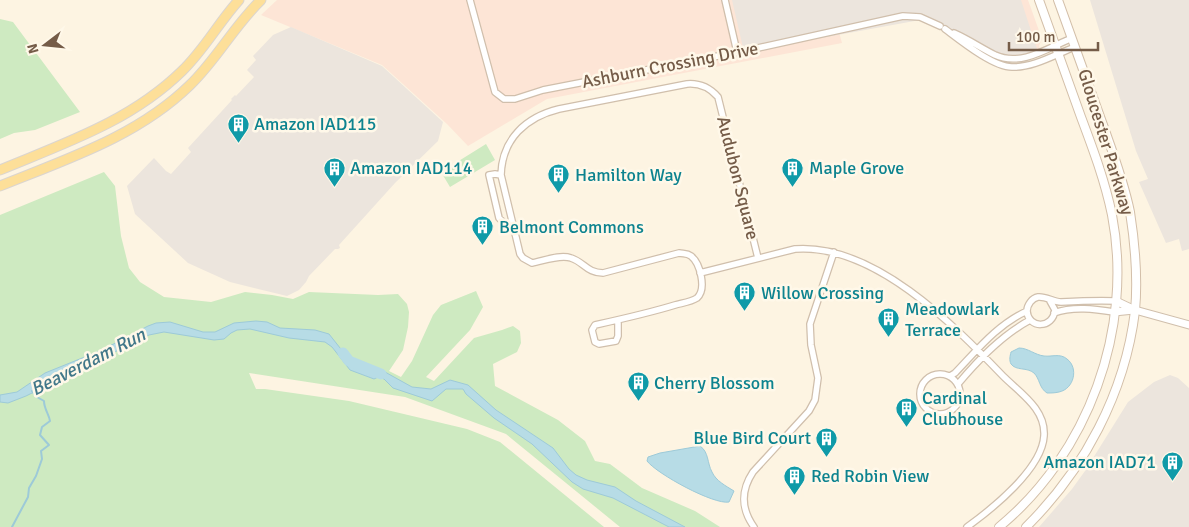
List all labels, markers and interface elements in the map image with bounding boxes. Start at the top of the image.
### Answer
north arrow [20,20,70,70]
scale bar [1009,20,1098,52]
text: 100 m [1016,28,1056,46]
street label: Ashburn Crossing Drive [580,37,760,93]
text: N [23,41,42,55]
street label: Gloucester Parkway [1073,66,1139,218]
building icon: Amazon IAD115 [226,112,250,143]
place label: Amazon IAD115 [254,113,377,135]
street label: Audubon Square [712,114,764,242]
building icon: Amazon IAD114 [322,156,346,187]
building icon: Maple Grove [781,156,805,187]
place label: Amazon IAD114 [350,157,473,179]
place label: Maple Grove [809,157,904,179]
building icon: Hamilton Way [547,163,571,194]
place label: Hamilton Way [575,164,682,186]
building icon: Belmont Commons [471,215,495,246]
place label: Belmont Commons [499,216,644,238]
building icon: Willow Crossing [733,281,757,312]
place label: Willow Crossing [761,282,884,304]
place label: Meadowlark Terrace [905,298,999,341]
building icon: Meadowlark Terrace [877,307,901,338]
water label: Beaverdam Run [26,322,150,401]
building icon: Cherry Blossom [626,371,650,402]
place label: Cherry Blossom [654,372,775,394]
place label: Cardinal Clubhouse [922,387,1003,430]
building icon: Cardinal Clubhouse [894,396,918,427]
building icon: Blue Bird Court [815,426,839,457]
place label: Blue Bird Court [693,427,811,449]
building icon: Amazon IAD71 [1160,450,1184,481]
place label: Amazon IAD71 [1043,451,1156,473]
building icon: Red Robin View [783,464,807,495]
place label: Red Robin View [811,465,929,487]

